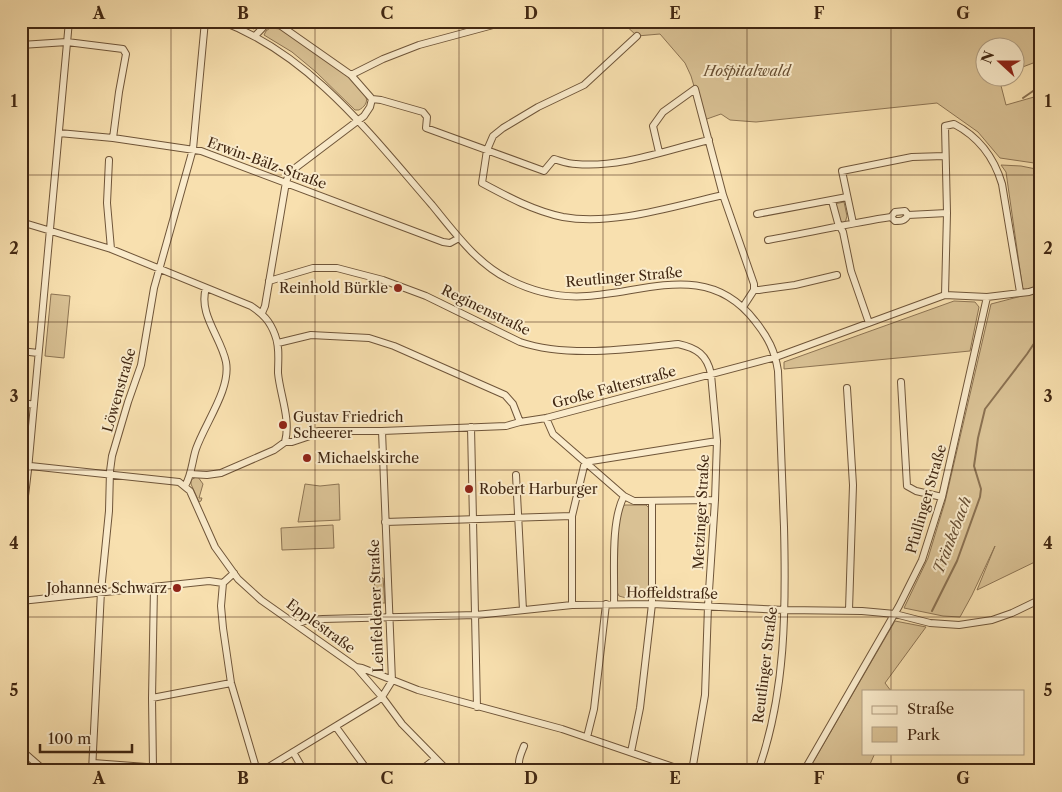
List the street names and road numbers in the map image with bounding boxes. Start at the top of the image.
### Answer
street label: Erwin-Bälz-Straße [205,133,329,193]
street label: Reutlinger Straße [565,263,683,291]
street label: Reginenstraße [439,281,534,339]
street label: Löwenstraße [98,346,140,434]
street label: Große Falterstraße [550,362,678,412]
street label: Pfullinger Straße [902,442,950,556]
street label: Metzinger Straße [689,454,713,570]
street label: Leinfeldener Straße [365,539,387,673]
street label: Hoffeldstraße [626,583,718,603]
street label: Epplestraße [283,595,359,657]
street label: Reutlinger Straße [749,605,781,724]

